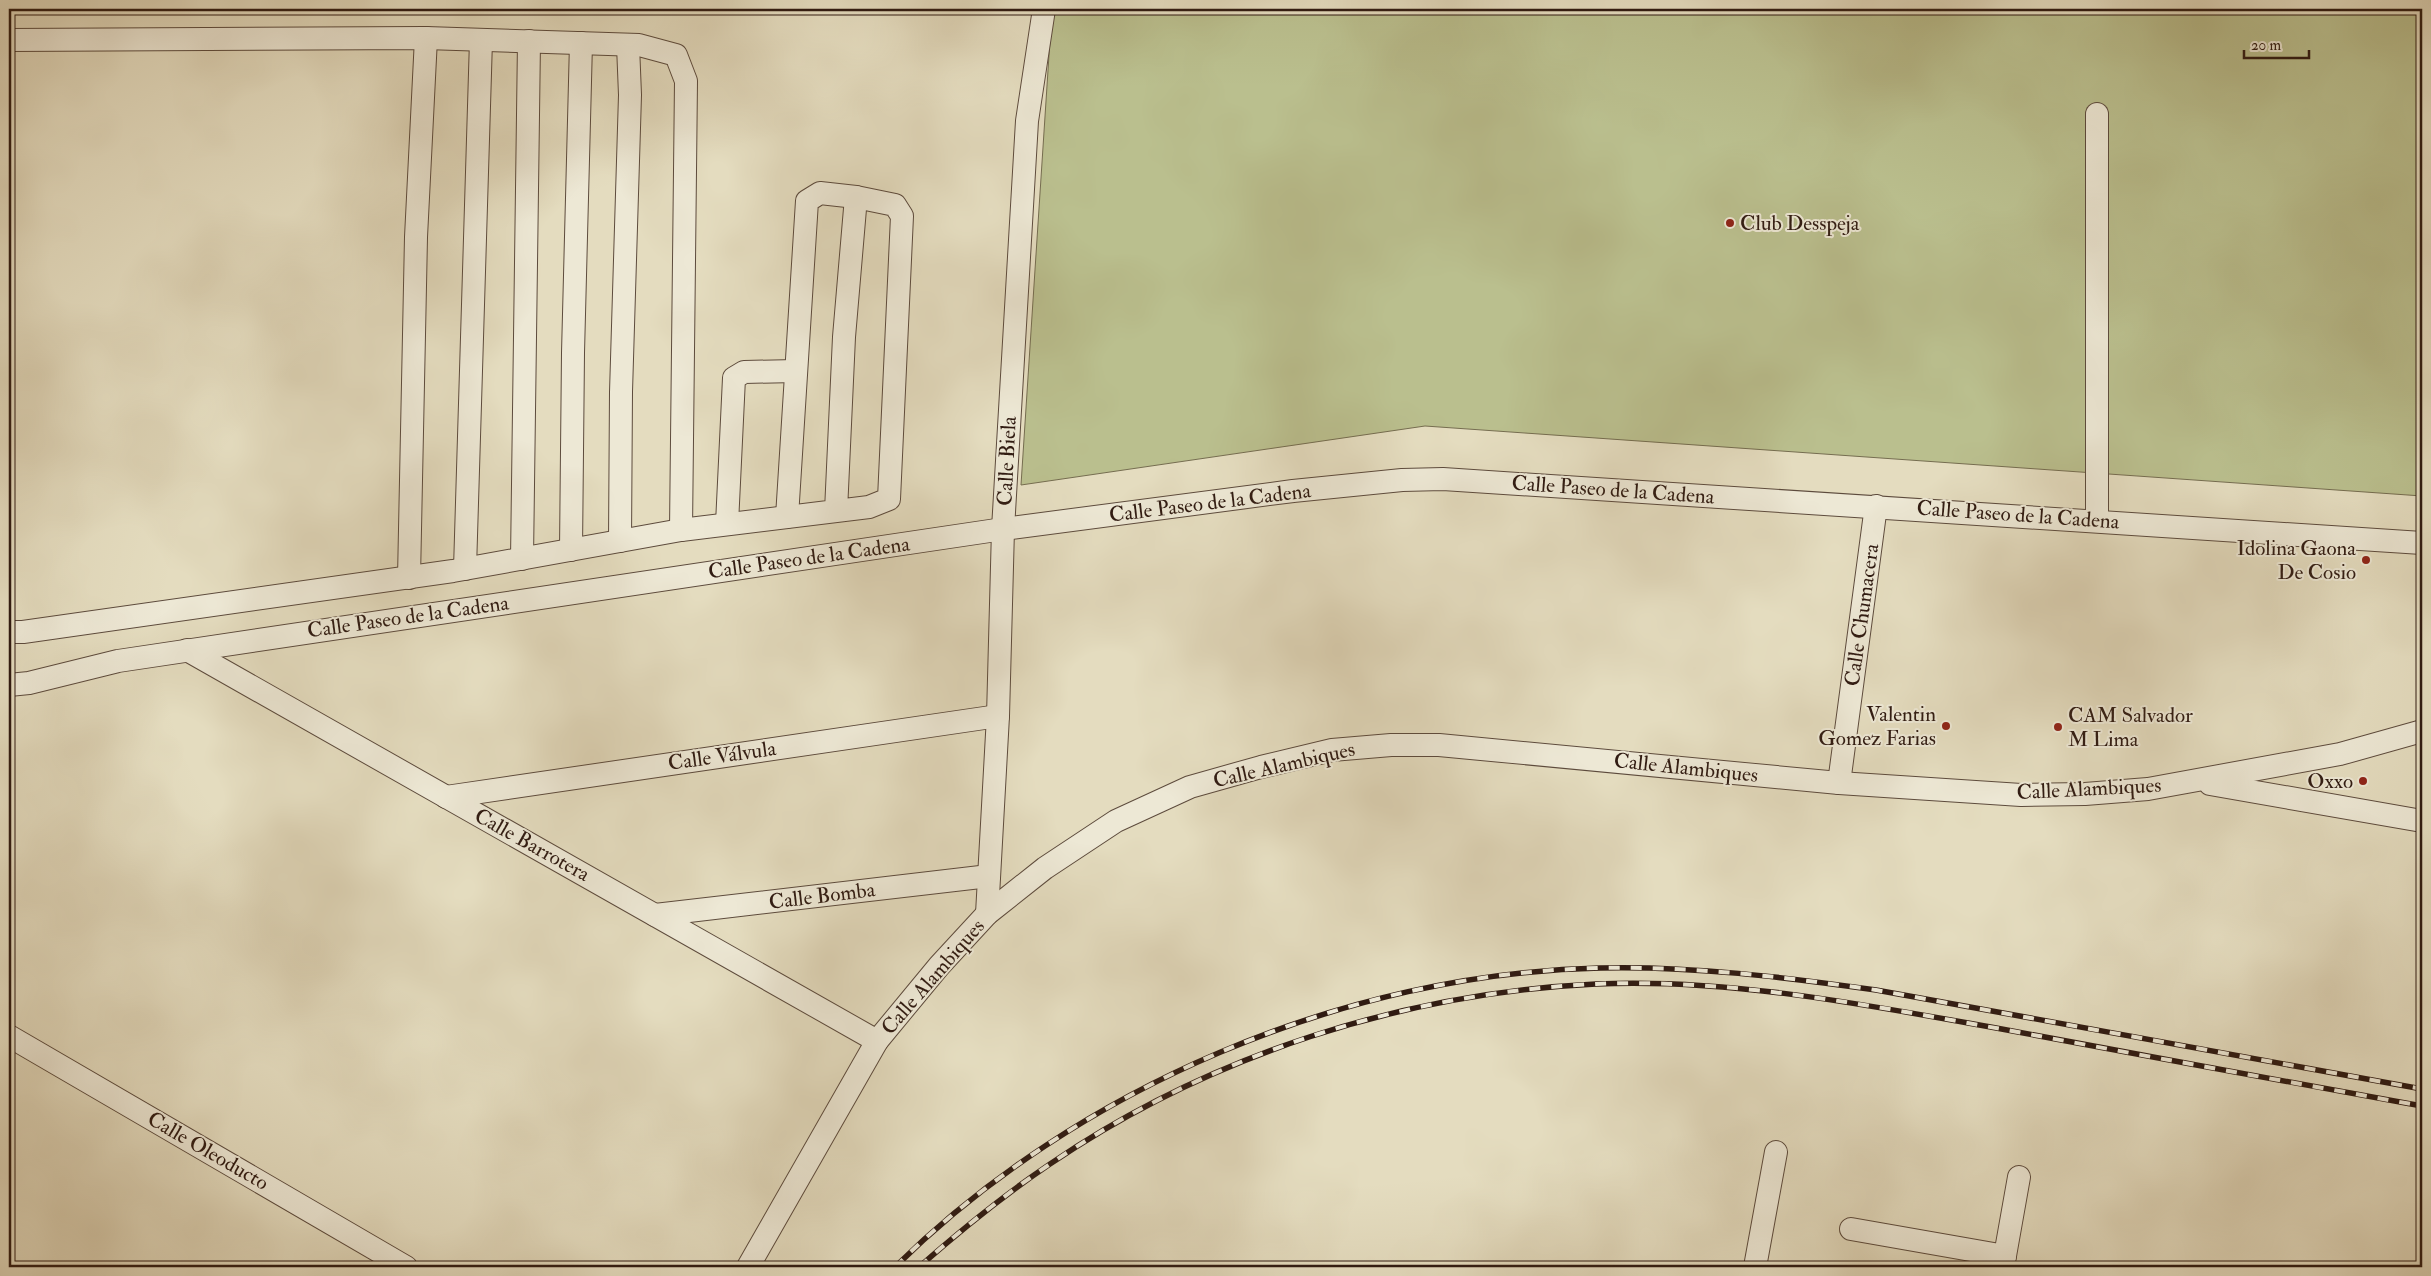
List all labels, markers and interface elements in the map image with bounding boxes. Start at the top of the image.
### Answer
scale bar [2244,28,2308,60]
text: 20 m [2251,36,2281,55]
place label: Club Desspeja [1740,210,1860,237]
marker: Club Desspeja [1724,217,1736,229]
street label: Calle Biela [991,415,1023,507]
street label: Calle Paseo de la Cadena [1511,469,1716,511]
street label: Calle Paseo de la Cadena [1108,477,1313,529]
street label: Calle Paseo de la Cadena [1916,494,2121,536]
street label: Calle Paseo de la Cadena [707,530,912,586]
place label: Idolina Gaona De Cosio [2237,535,2356,586]
street label: Calle Chumacera [1839,542,1885,688]
marker: Idolina Gaona De Cosio [2360,554,2372,566]
street label: Calle Paseo de la Cadena [306,589,511,645]
place label: Valentin Gomez Farias [1818,701,1936,752]
place label: CAM Salvador M Lima [2068,702,2193,753]
marker: Valentin Gomez Farias [1940,720,1952,732]
marker: CAM Salvador M Lima [2052,721,2064,733]
street label: Calle Válvula [666,735,778,777]
street label: Calle Alambiques [1210,736,1358,794]
street label: Calle Alambiques [1613,747,1759,789]
place label: Oxxo [2307,768,2353,795]
street label: Calle Alambiques [2016,772,2162,806]
marker: Oxxo [2357,775,2369,787]
street label: Calle Barrotera [470,802,595,888]
street label: Calle Bomba [767,876,877,916]
street label: Calle Alambiques [875,913,991,1041]
street label: Calle Oleoducto [143,1105,273,1197]

